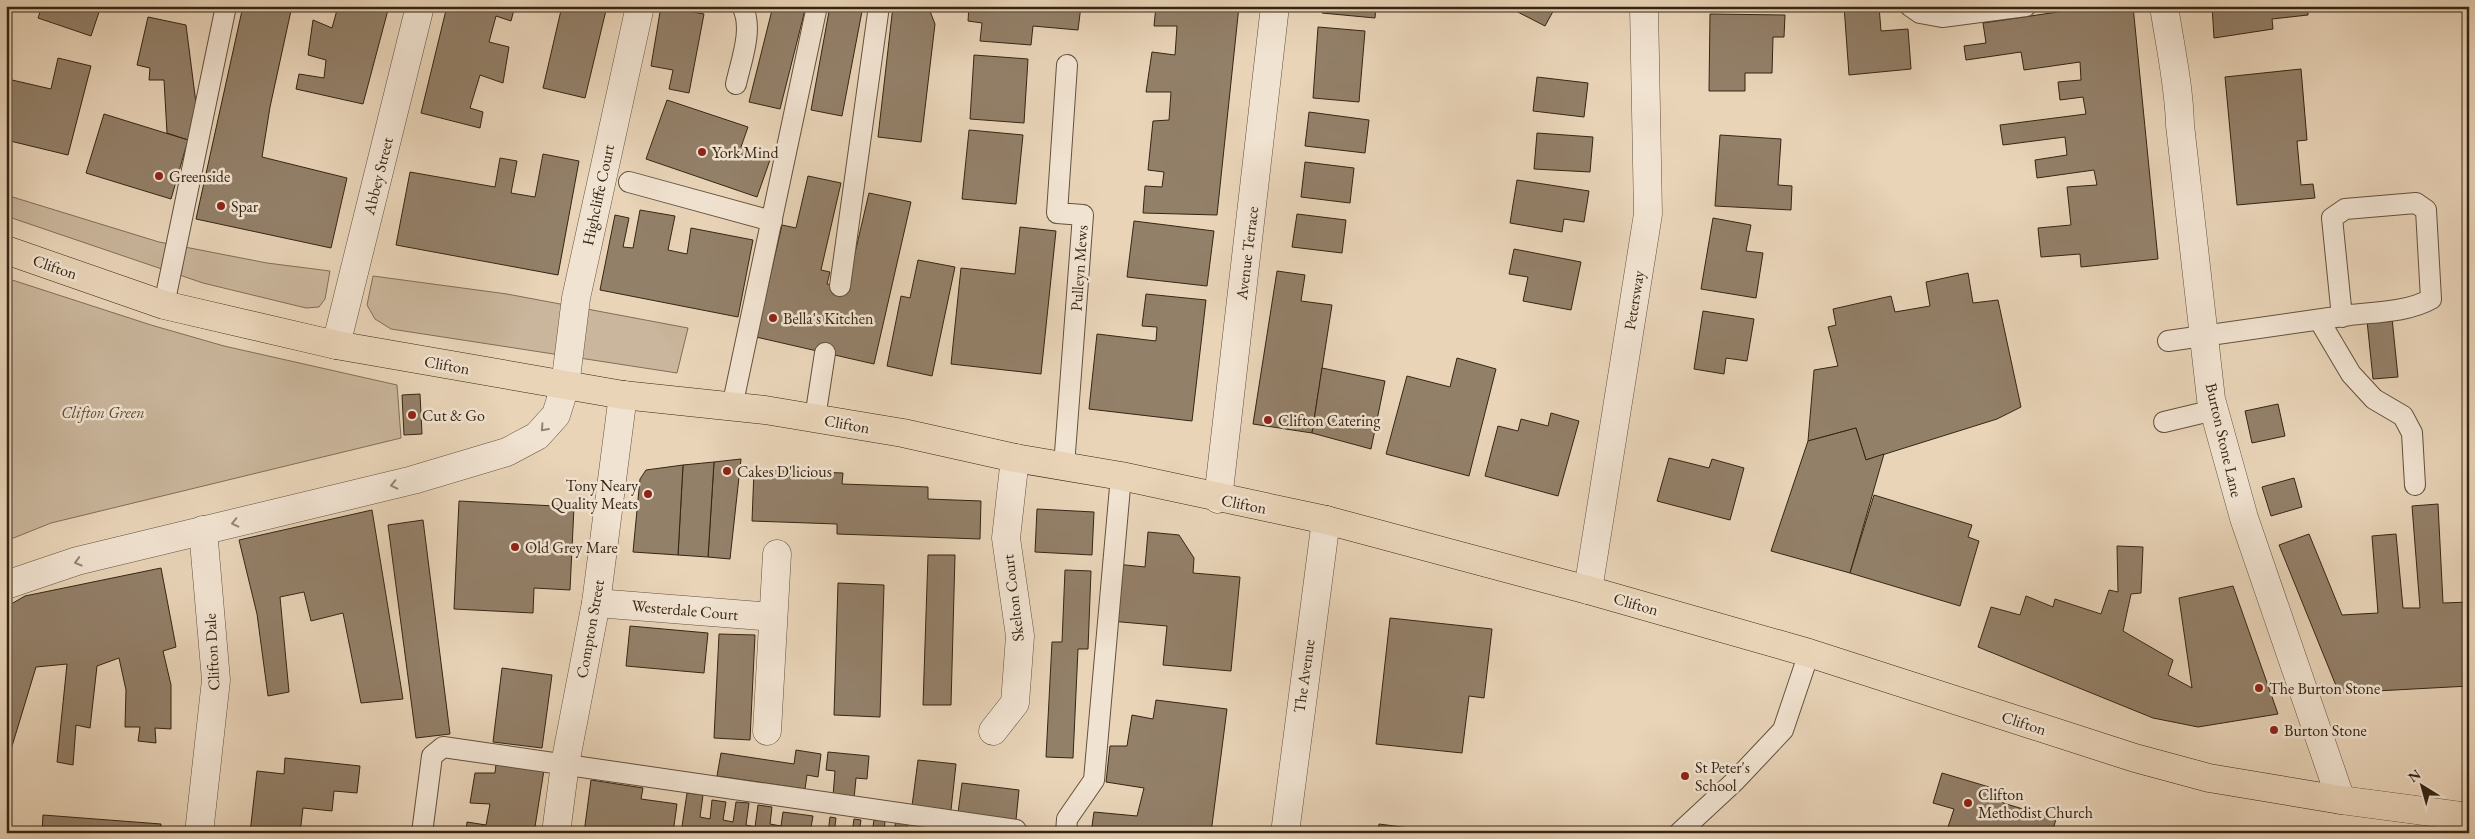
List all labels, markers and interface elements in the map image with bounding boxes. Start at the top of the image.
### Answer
street label: Abbey Street [358,135,398,218]
place label: York Mind [712,142,779,163]
street label: Highcliffe Court [577,143,619,247]
marker: York Mind [696,146,708,158]
place label: Greenside [169,166,230,187]
marker: Greenside [153,170,165,182]
place label: Spar [231,196,259,217]
marker: Spar [215,200,227,212]
street label: Avenue Terrace [1231,205,1263,302]
street label: Pulleyn Mews [1066,224,1092,312]
street label: Clifton [30,250,80,285]
street label: Petersway [1619,268,1649,331]
place label: Bella's Kitchen [783,308,874,329]
marker: Bella's Kitchen [767,312,779,324]
street label: Clifton [423,351,472,379]
street label: Burton Stone Lane [2201,381,2247,499]
park label: Clifton Green [61,402,145,423]
place label: Cut & Go [422,405,485,426]
marker: Cut & Go [406,409,418,421]
street label: Clifton [823,410,872,438]
place label: Clifton Catering [1278,410,1382,431]
marker: Clifton Catering [1262,414,1274,426]
one-way arrow [541,423,550,432]
place label: Cakes D'licious [737,461,832,482]
marker: Cakes D'licious [721,465,733,477]
place label: Tony Neary Quality Meats [551,475,639,514]
one-way arrow [389,479,398,490]
marker: Tony Neary Quality Meats [642,488,654,500]
street label: Clifton [1220,489,1269,519]
one-way arrow [231,517,240,528]
place label: Old Grey Mare [525,537,618,558]
marker: Old Grey Mare [509,541,521,553]
street label: Skelton Court [997,553,1029,643]
one-way arrow [74,556,82,566]
street label: Compton Street [571,578,609,680]
street label: Clifton [1611,588,1661,621]
street label: Westerdale Court [631,595,739,625]
street label: Clifton Dale [199,613,225,691]
street label: The Avenue [1288,638,1320,714]
place label: The Burton Stone [2269,678,2380,699]
marker: The Burton Stone [2253,682,2265,694]
street label: Clifton [1999,706,2049,740]
place label: Burton Stone [2284,720,2367,741]
marker: Burton Stone [2268,724,2280,736]
place label: St Peter's School [1695,757,1750,796]
north arrow [2398,762,2448,812]
text: N [2404,765,2425,786]
marker: St Peter's School [1679,770,1691,782]
place label: Clifton Methodist Church [1978,784,2093,823]
marker: Clifton Methodist Church [1962,797,1974,809]

